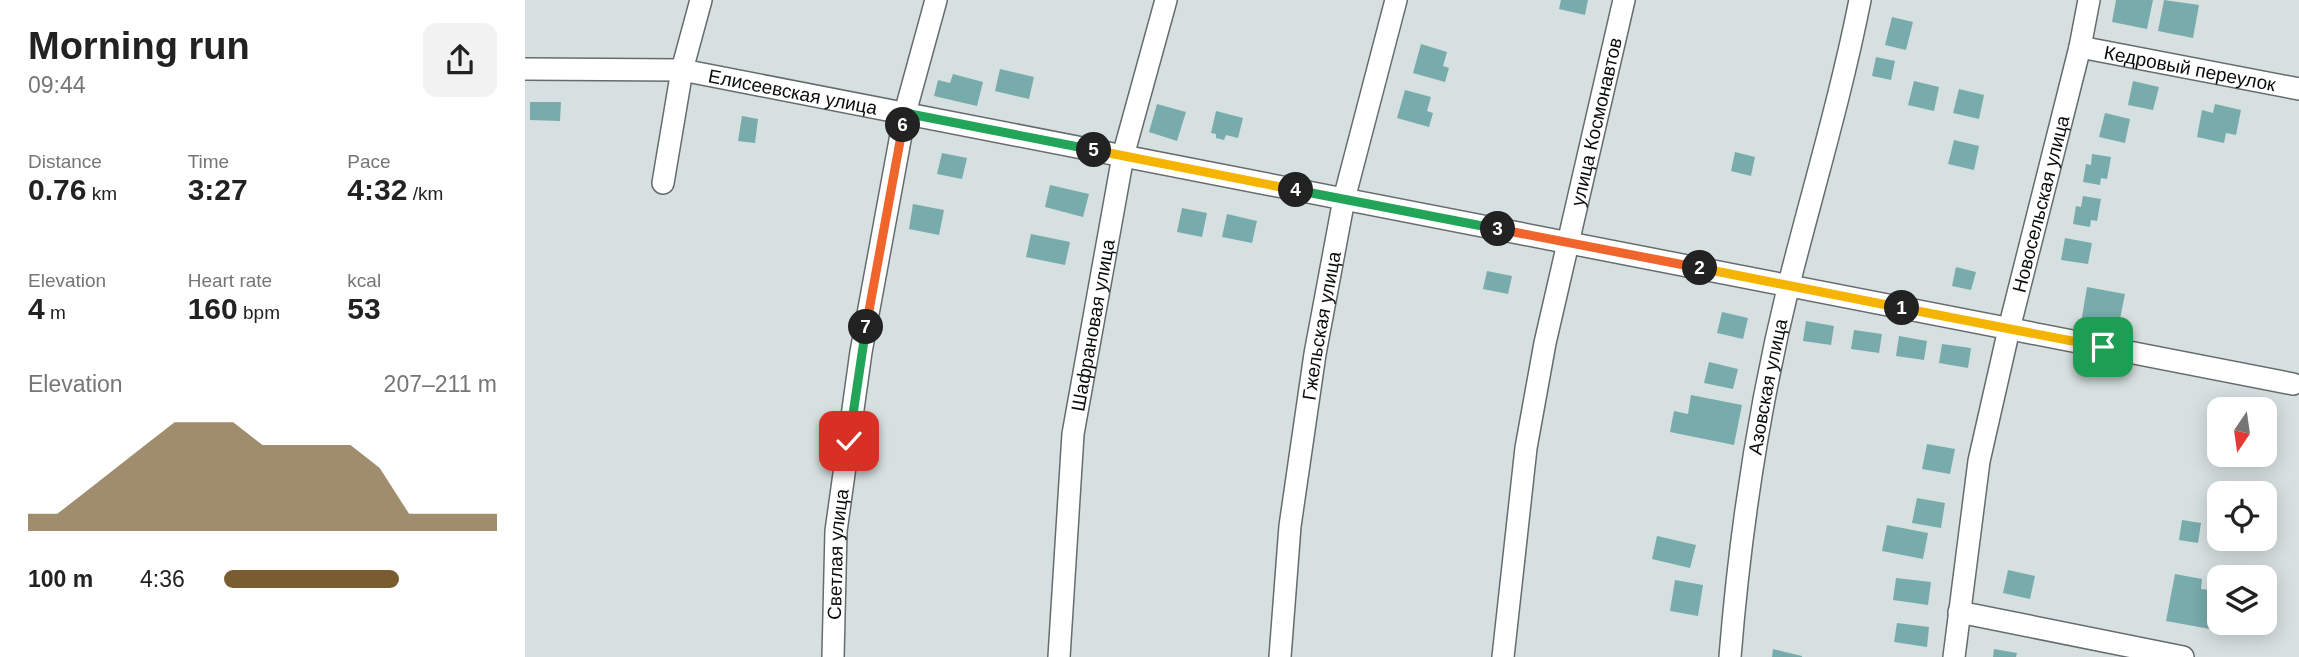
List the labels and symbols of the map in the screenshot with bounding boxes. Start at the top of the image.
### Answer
street label: улица Космонавтов [1567,36,1626,208]
street label: Кедровый переулок [2102,42,2278,95]
street label: Елисеевская улица [707,65,879,119]
pin: 6 [885,108,921,142]
street label: Новосельская улица [2009,113,2073,295]
pin: 5 [1077,132,1111,168]
pin: 4 [1279,172,1313,208]
pin: 3 [1481,212,1515,246]
street label: Шафрановая улица [1067,237,1119,413]
street label: Гжельская улица [1298,249,1345,402]
pin: 2 [1683,250,1717,286]
pin: 1 [1885,290,1919,326]
pin: 7 [849,310,883,344]
street label: Азовская улица [1744,316,1792,456]
pin [2073,317,2133,377]
north arrow [2207,397,2277,467]
pin [819,411,879,471]
street label: Светлая улица [824,487,853,620]

